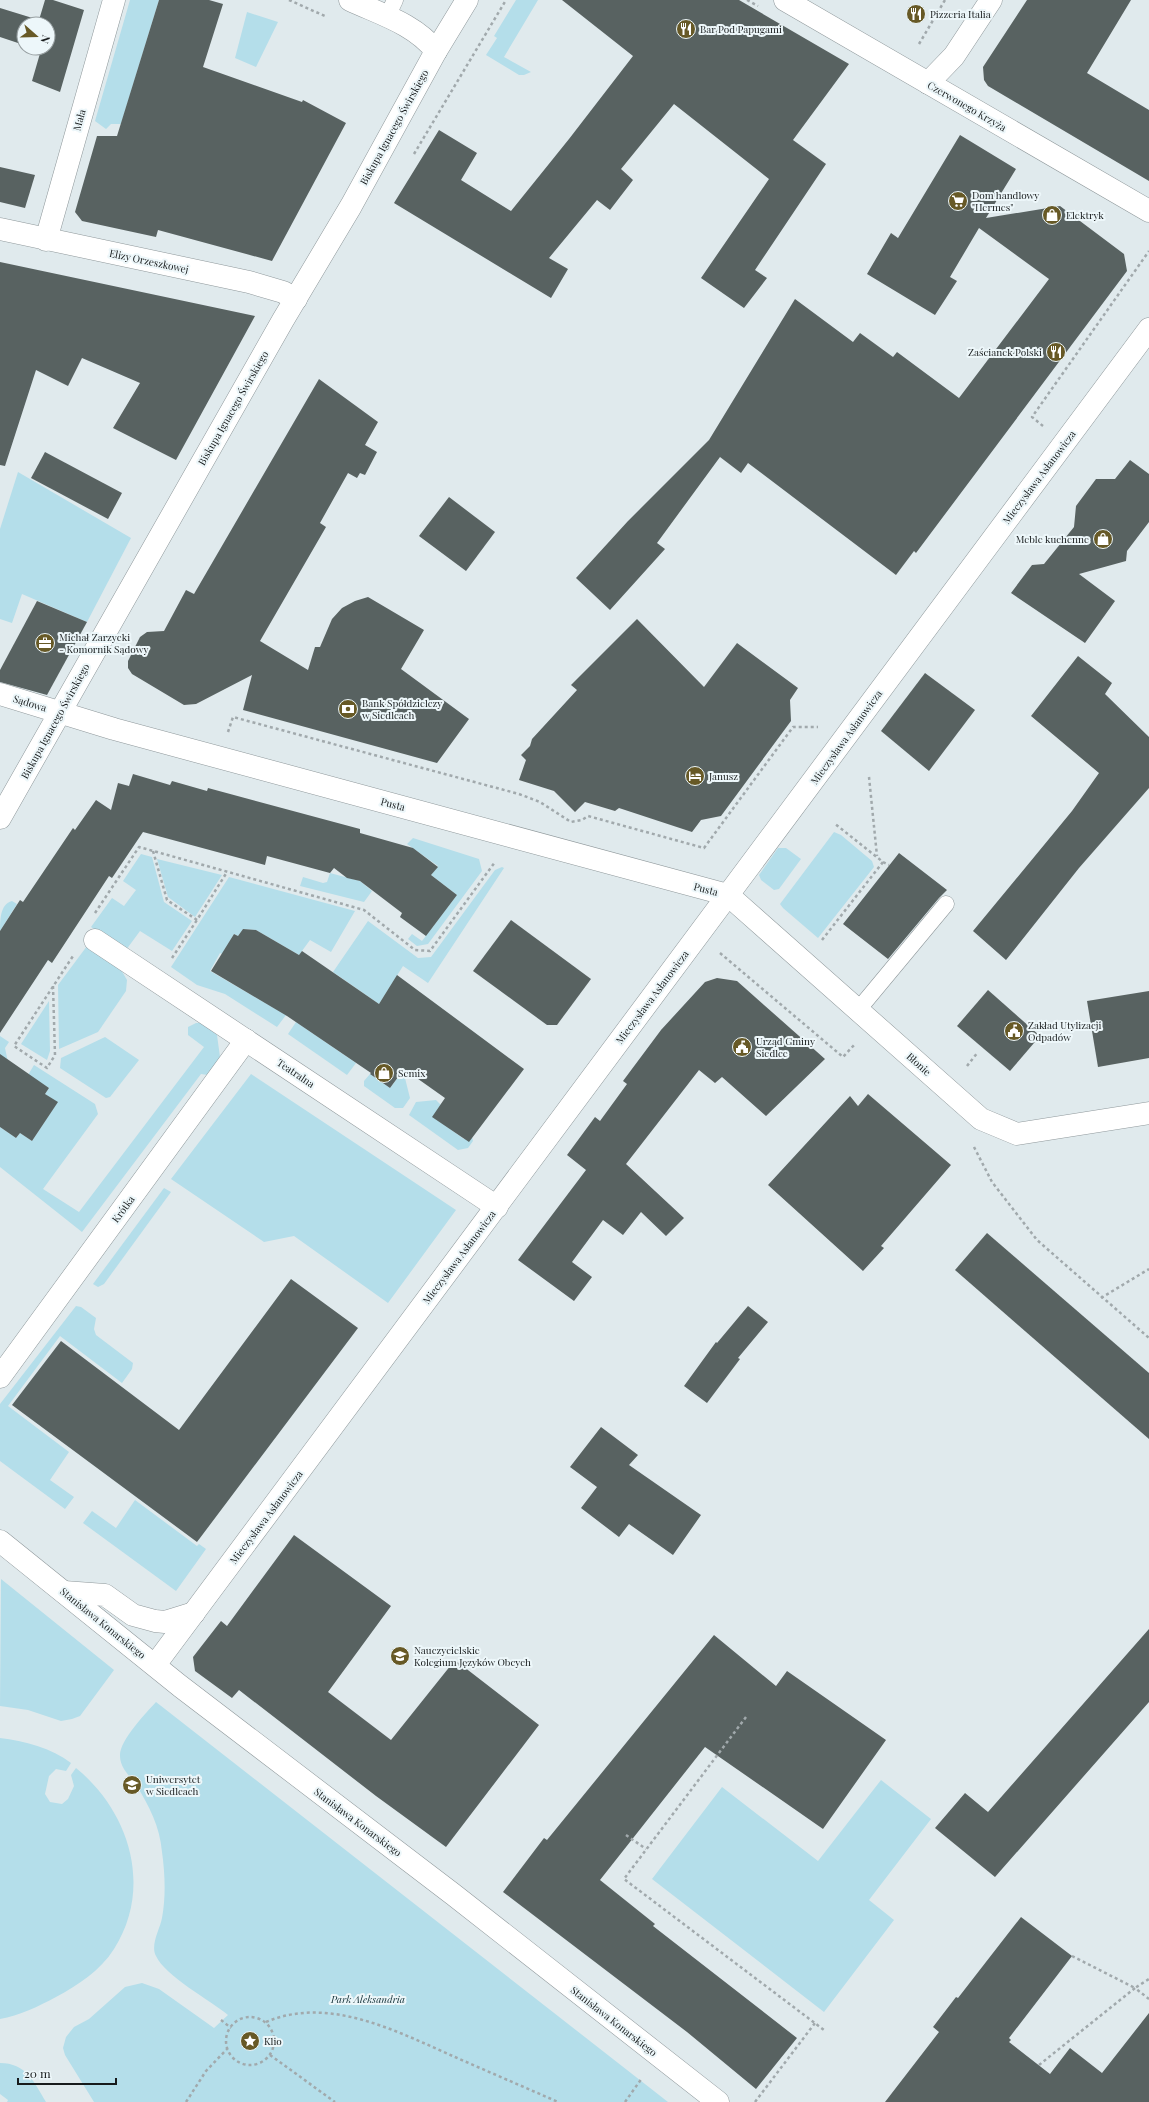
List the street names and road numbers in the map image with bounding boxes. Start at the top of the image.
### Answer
street label: Biskupa Ignacego Świrskiego [356,66,432,187]
street label: Czerwonego Krzyża [925,78,1009,134]
street label: Mała [69,108,89,132]
street label: Elizy Orzeszkowej [108,246,190,276]
street label: Biskupa Ignacego Świrskiego [194,348,272,468]
street label: Mieczysława Asłanowicza [999,427,1079,527]
street label: Biskupa Ignacego Świrskiego [17,660,93,781]
street label: Mieczysława Asłanowicza [807,687,885,787]
street label: Sądowa [12,691,48,715]
street label: Pusta [379,794,407,814]
street label: Pusta [692,879,720,899]
street label: Mieczysława Asłanowicza [612,947,692,1047]
street label: Błonie [904,1049,934,1079]
street label: Teatralna [274,1055,318,1091]
street label: Krótka [108,1193,138,1225]
street label: Mieczysława Asłanowicza [419,1207,499,1307]
street label: Mieczysława Asłanowicza [226,1467,306,1567]
street label: Stanisława Konarskiego [57,1584,149,1662]
street label: Stanisława Konarskiego [311,1784,405,1860]
street label: Stanisława Konarskiego [568,1983,661,2060]

